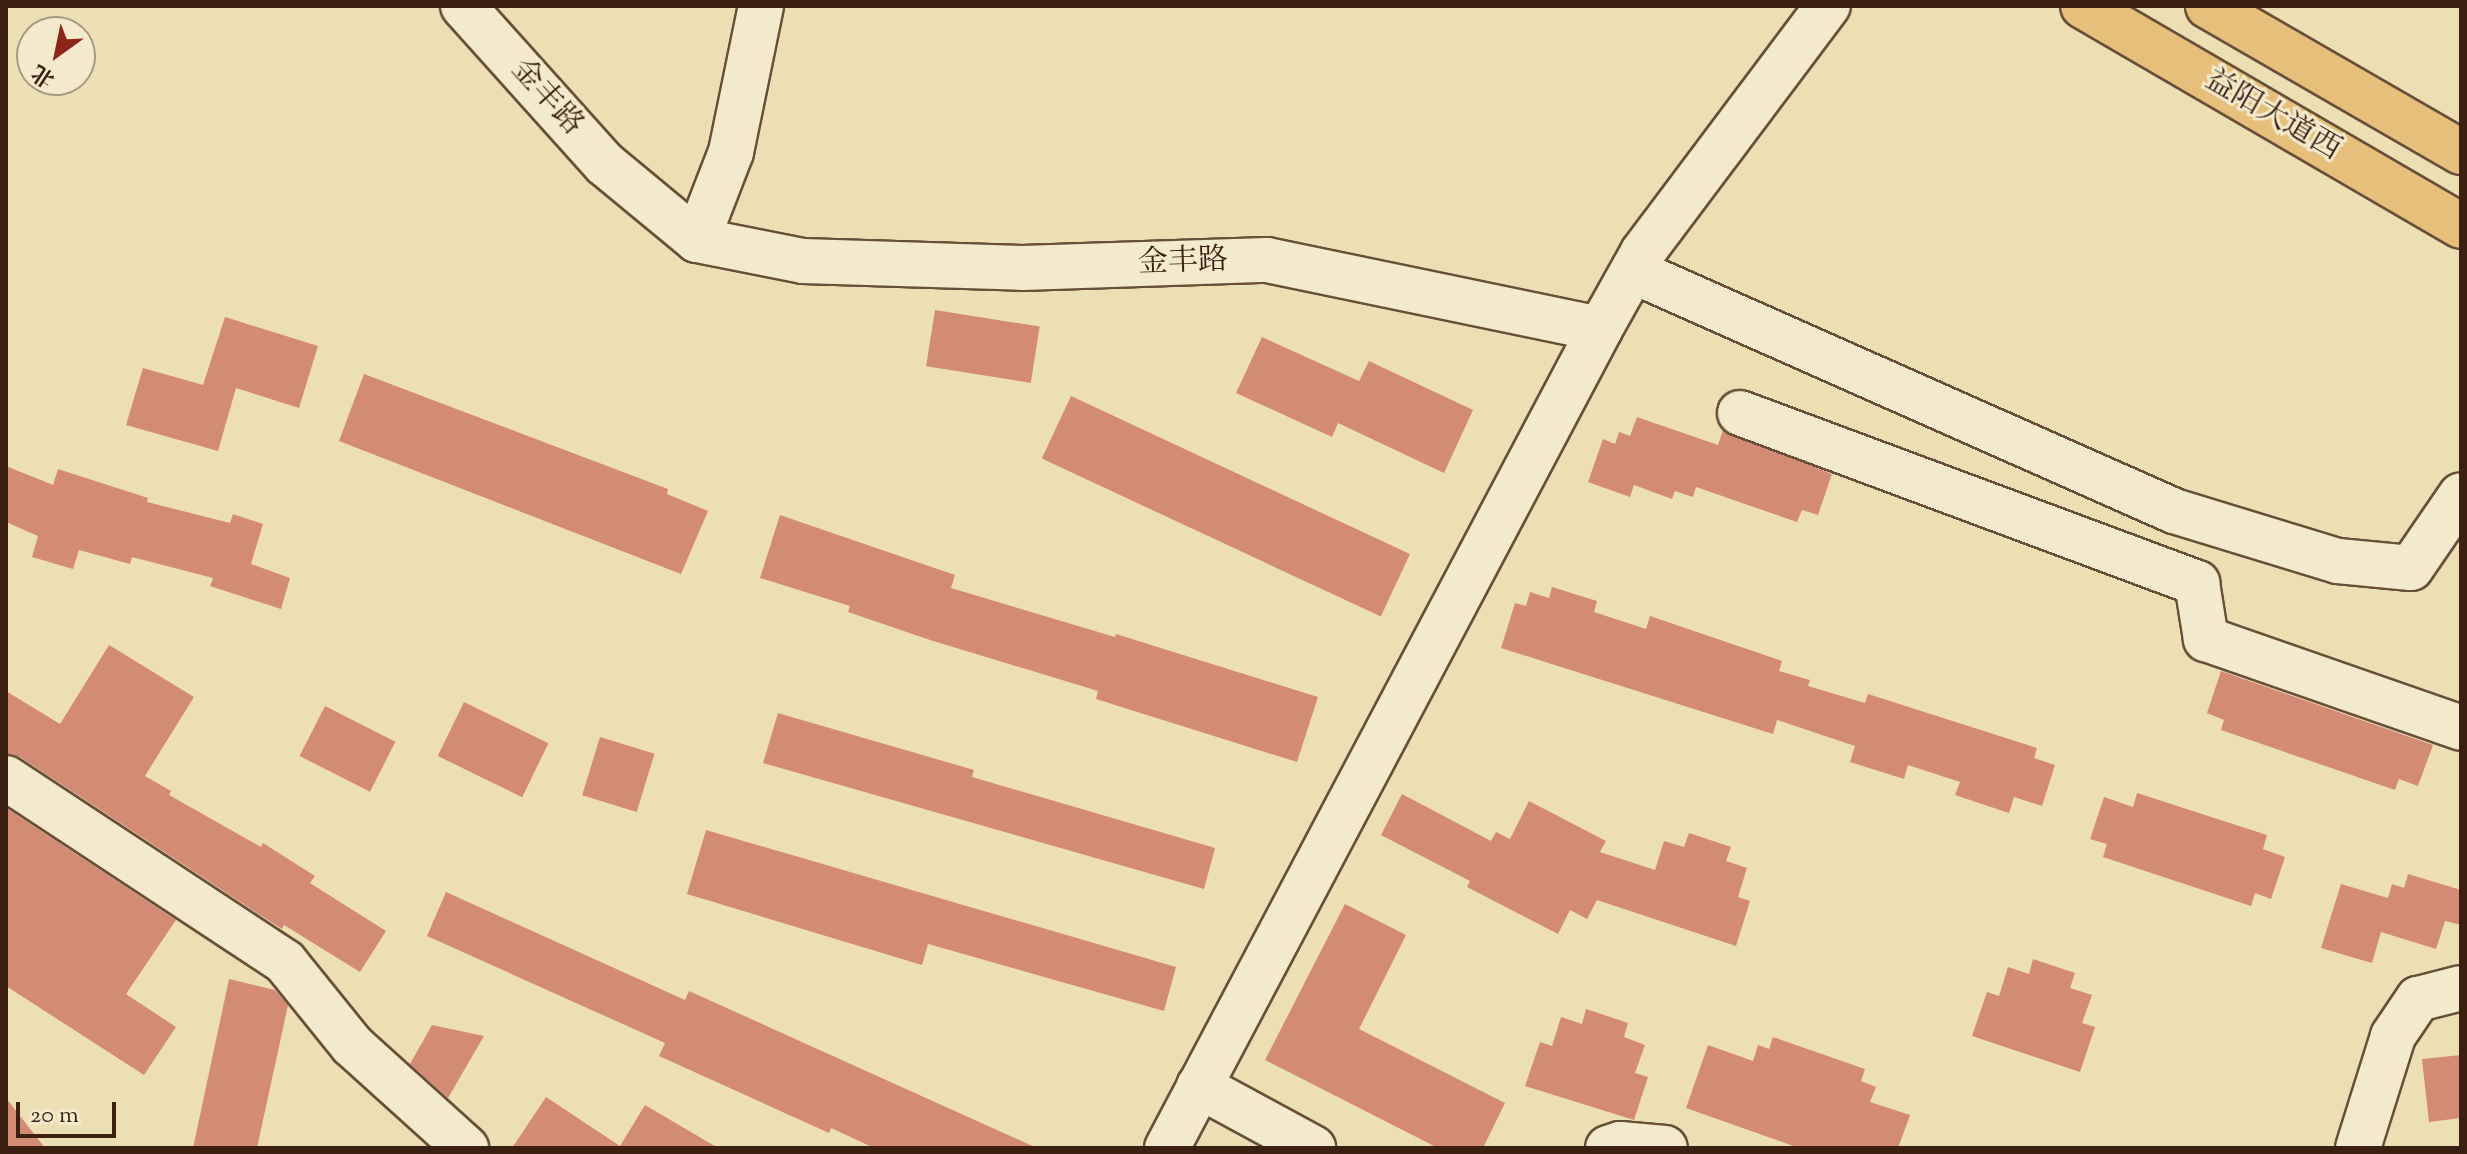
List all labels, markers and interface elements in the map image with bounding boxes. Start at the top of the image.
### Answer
north arrow [16,16,96,96]
street label: 金丰路 [503,53,589,143]
text: 北 [26,55,62,94]
street label: 益阳大道西 [2198,63,2346,169]
street label: 金丰路 [1137,243,1229,283]
scale bar [20,1086,120,1136]
text: 20 m [30,1099,79,1133]

